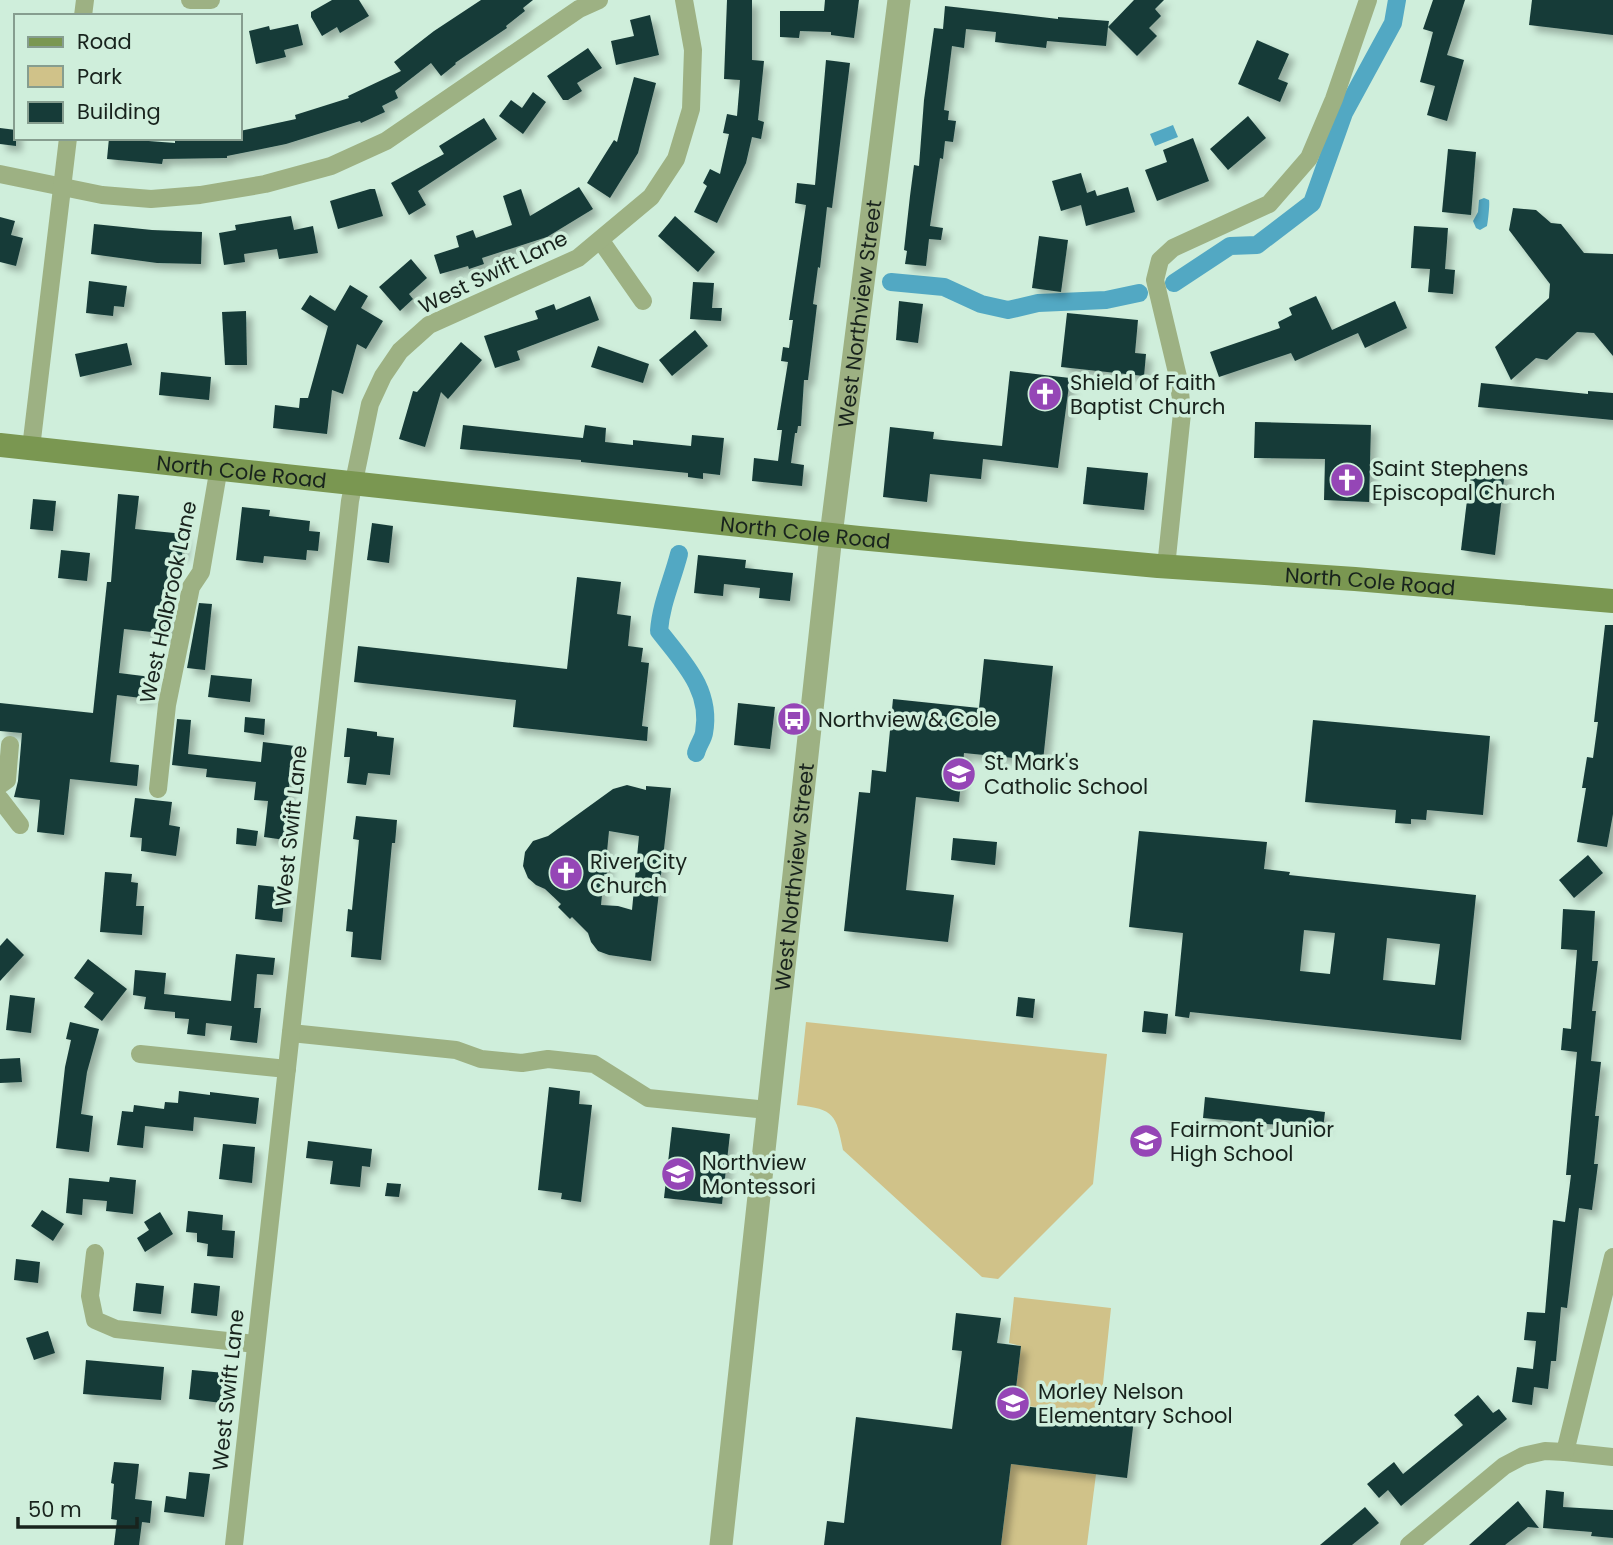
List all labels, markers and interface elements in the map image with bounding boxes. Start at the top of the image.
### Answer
legend [14,14,242,140]
text: Road [77,27,132,56]
text: Park [77,62,122,91]
text: Building [77,97,161,126]
street label: West Northview Street [830,198,888,429]
street label: West Swift Lane [414,223,572,321]
place label: Shield of Faith Baptist Church [1070,368,1225,421]
church icon: Shield of Faith Baptist Church [1026,375,1064,413]
street label: North Cole Road [155,448,328,495]
place label: Saint Stephens Episcopal Church [1372,454,1556,507]
church icon: Saint Stephens Episcopal Church [1328,461,1366,499]
street label: West Holbrook Lane [132,498,204,706]
street label: North Cole Road [719,509,892,555]
street label: North Cole Road [1284,560,1457,602]
bus stop icon: Northview & Cole [775,700,813,738]
place label: Northview & Cole [818,705,997,734]
street label: West Swift Lane [268,744,314,908]
place label: St. Mark's Catholic School [984,748,1148,801]
school or university icon: St. Mark's Catholic School [940,755,978,793]
street label: West Northview Street [767,761,821,993]
place label: River City Church [590,847,687,900]
church icon: River City Church [547,854,585,892]
place label: Fairmont Junior High School [1170,1115,1334,1168]
school or university icon: Fairmont Junior High School [1127,1122,1165,1160]
place label: Northview Montessori [702,1148,816,1201]
school or university icon: Northview Montessori [659,1155,697,1193]
street label: West Swift Lane [205,1308,251,1472]
place label: Morley Nelson Elementary School [1038,1377,1233,1430]
school or university icon: Morley Nelson Elementary School [994,1384,1032,1422]
scale bar [18,1486,136,1530]
text: 50 m [28,1495,82,1524]

